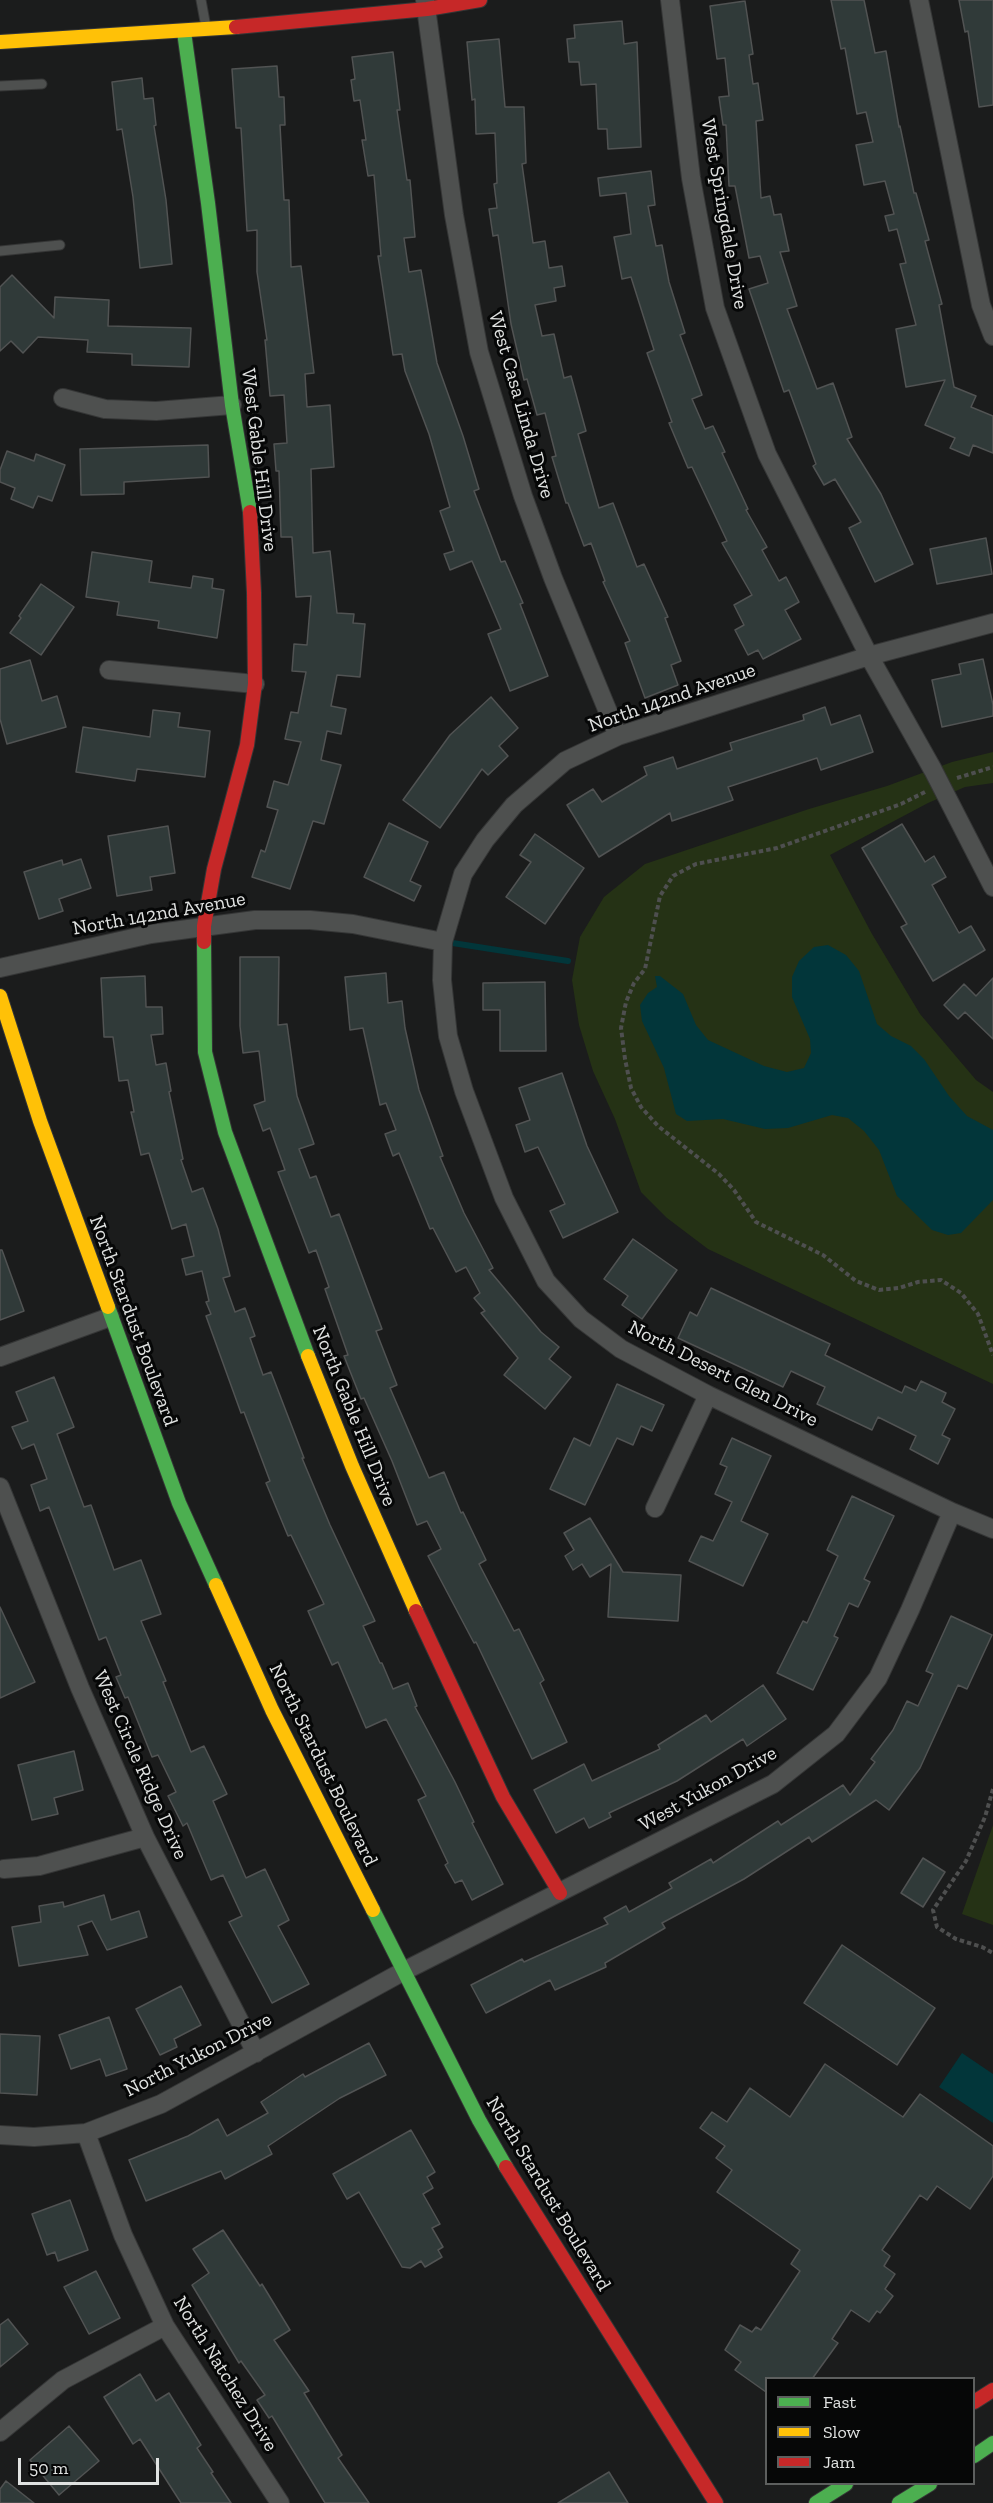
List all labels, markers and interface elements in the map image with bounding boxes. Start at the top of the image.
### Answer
street label: West Springdale Drive [695,117,753,311]
street label: West Casa Linda Drive [483,309,559,501]
street label: West Gable Hill Drive [236,367,282,553]
street label: North 142nd Avenue [585,658,759,738]
street label: North 142nd Avenue [71,887,247,941]
street label: North Stardust Boulevard [84,1212,182,1430]
street label: North Desert Glen Drive [624,1316,822,1432]
street label: North Gable Hill Drive [307,1322,401,1510]
street label: North Stardust Boulevard [263,1660,383,1870]
street label: West Circle Ridge Drive [88,1667,192,1863]
street label: West Yukon Drive [635,1741,781,1837]
street label: North Yukon Drive [120,2008,276,2102]
street label: North Stardust Boulevard [480,2093,616,2295]
street label: North Natchez Drive [168,2292,282,2456]
legend [765,2377,975,2485]
text: Fast [823,2391,856,2413]
text: Slow [823,2421,860,2443]
scale bar [21,2446,162,2484]
text: Jam [823,2451,855,2473]
text: 50 m [29,2457,68,2479]

